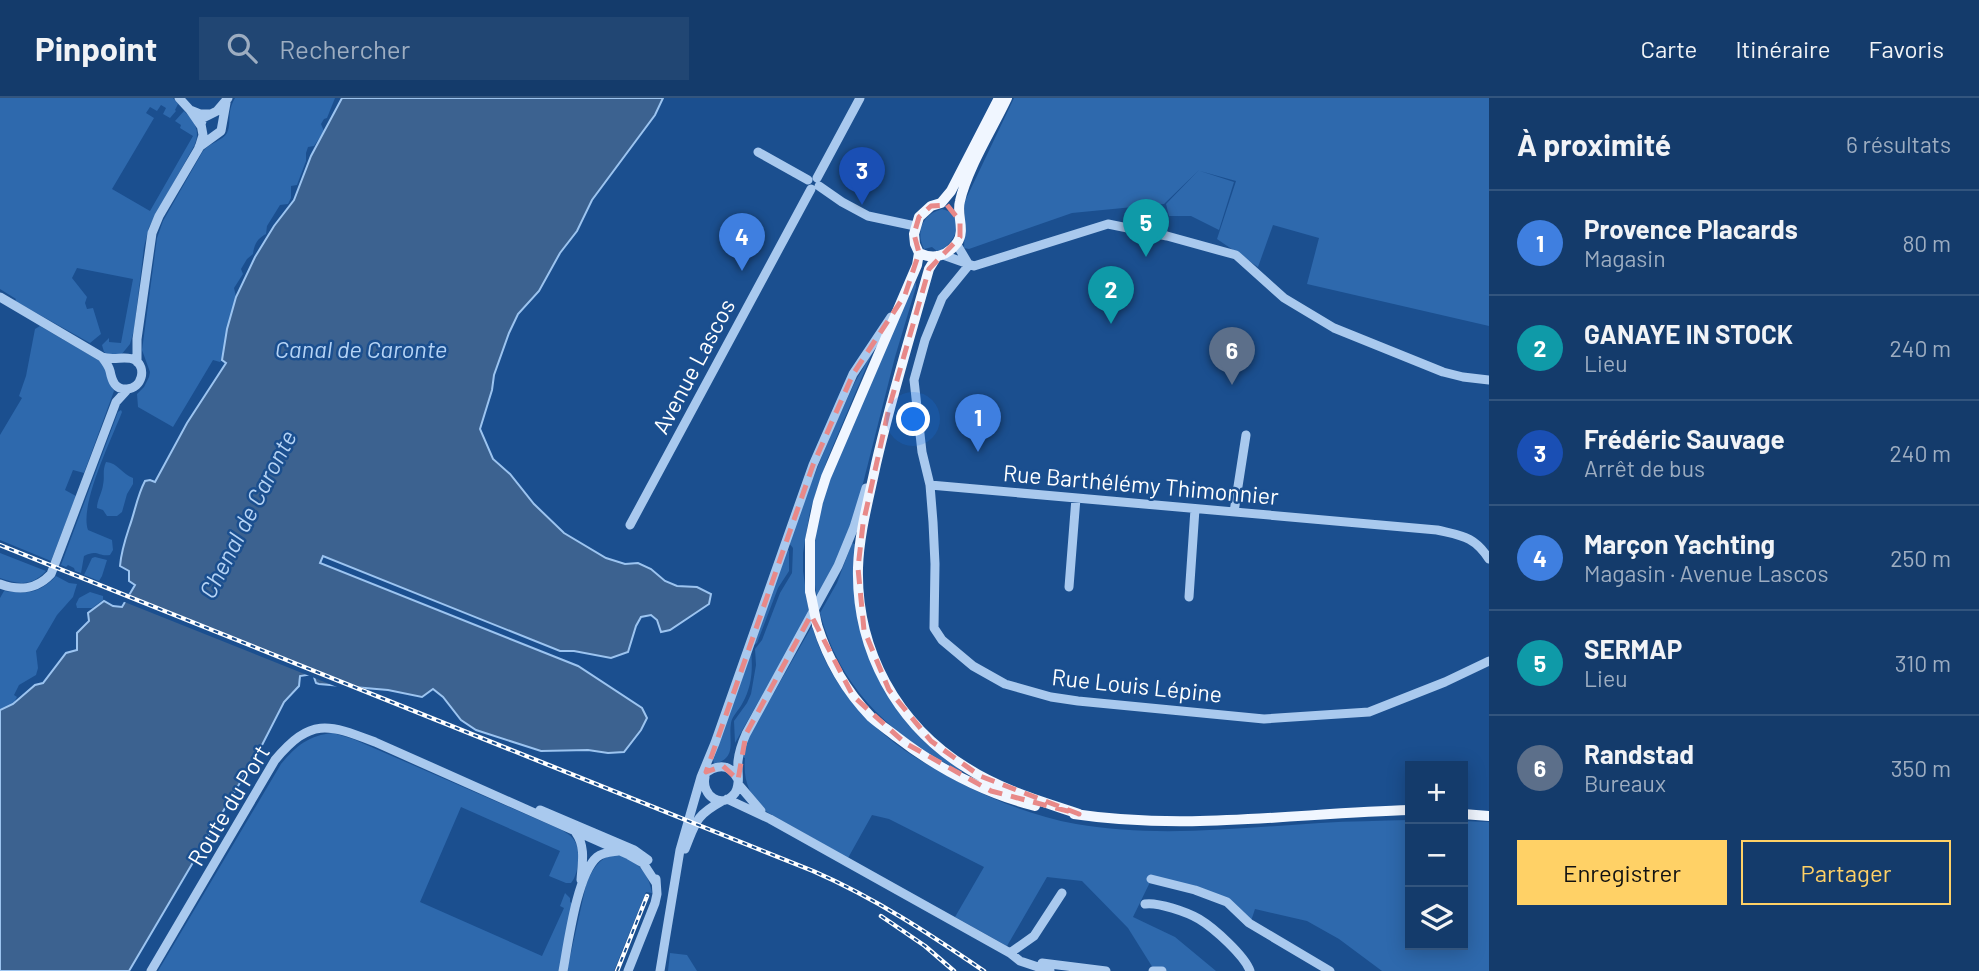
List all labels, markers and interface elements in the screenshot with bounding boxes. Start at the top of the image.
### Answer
search box [199,17,689,80]
text: Pinpoint [35,28,157,68]
icon: search [223,29,261,67]
text: Rechercher [279,33,410,64]
text: Carte [1641,34,1697,63]
text: Itinéraire [1735,34,1831,63]
text: Favoris [1869,34,1944,63]
text: À proximité [1517,126,1671,162]
text: 6 résultats [1846,130,1951,158]
pin: 3 [839,147,885,205]
pin: 5 [1123,199,1169,257]
pin: 4 [719,213,765,271]
text: Provence Placards [1584,213,1798,244]
text: 1 [1536,229,1544,257]
text: 80 m [1902,229,1951,257]
text: Magasin [1584,244,1666,272]
pin: 2 [1088,266,1134,324]
street label: Avenue Lascos [646,294,740,438]
text: GANAYE IN STOCK [1584,318,1793,349]
pin: 6 [1209,327,1255,385]
water label: Canal de Caronte [275,334,447,363]
text: 2 [1534,334,1546,362]
text: 240 m [1889,334,1951,362]
text: Lieu [1584,349,1628,377]
pin: 1 [955,394,1001,452]
your location [896,402,930,436]
text: Frédéric Sauvage [1584,423,1785,454]
water label: Chenal de Caronte [192,425,302,603]
text: 3 [1534,439,1546,467]
text: 240 m [1889,439,1951,467]
text: Arrêt de bus [1584,454,1705,482]
street label: Rue Barthélémy Thimonnier [1002,458,1281,510]
text: Marçon Yachting [1584,528,1775,559]
text: 4 [1533,544,1547,572]
text: 250 m [1890,544,1951,572]
text: Magasin · Avenue Lascos [1584,559,1829,587]
text: SERMAP [1584,633,1682,664]
text: 5 [1534,649,1546,677]
text: 310 m [1895,649,1951,677]
street label: Rue Louis Lépine [1050,662,1224,708]
text: Lieu [1584,664,1628,692]
text: Randstad [1584,738,1694,769]
street label: Route du Port [181,739,275,871]
text: 6 [1534,754,1546,782]
text: 350 m [1891,754,1951,782]
map controls [1405,761,1468,950]
button: + [1405,761,1468,824]
text: Bureaux [1584,769,1666,797]
button: − [1405,824,1468,887]
button: Enregistrer [1517,840,1727,905]
button: Partager [1741,840,1951,905]
button: layers [1405,887,1468,950]

